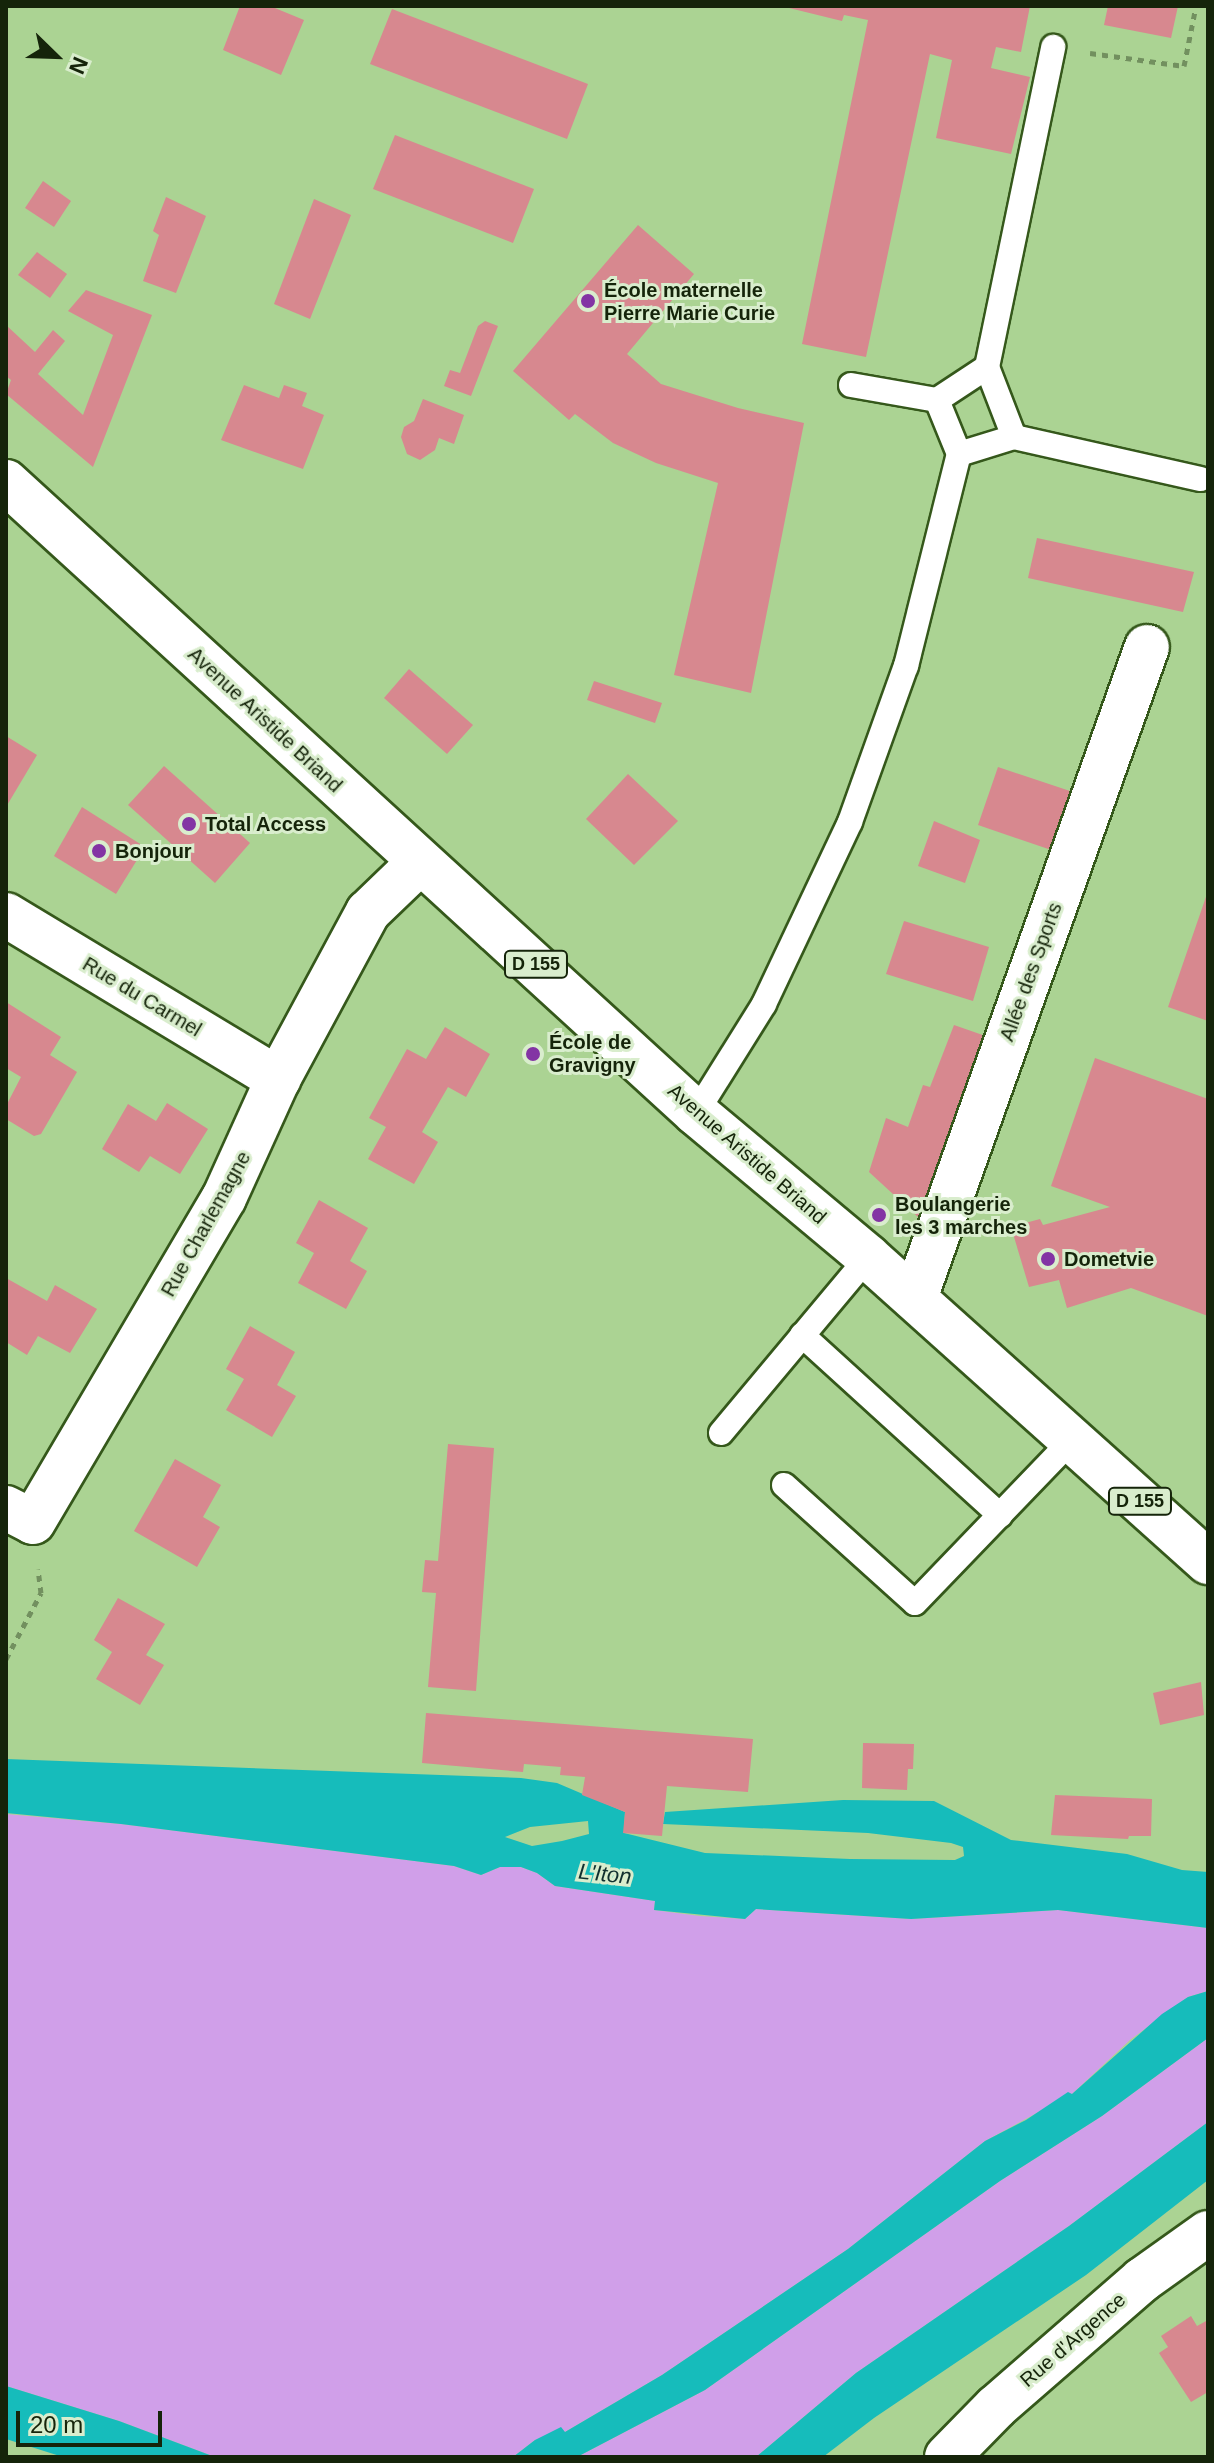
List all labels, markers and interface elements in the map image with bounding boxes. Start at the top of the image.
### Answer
north arrow [16,16,96,96]
text: N [64,53,93,78]
place label: École maternelle Pierre Marie Curie [604,278,775,325]
marker: École maternelle Pierre Marie Curie [579,292,597,310]
street label: Avenue Aristide Briand [183,642,347,798]
place label: Total Access [205,812,327,836]
marker: Total Access [180,815,198,833]
place label: Bonjour [115,839,192,863]
marker: Bonjour [90,842,108,860]
street label: Allée des Sports [995,899,1067,1045]
road number: D 155 [502,950,570,978]
street label: Rue du Carmel [78,952,206,1042]
place label: École de Gravigny [549,1030,636,1077]
marker: École de Gravigny [524,1045,542,1063]
street label: Avenue Aristide Briand [662,1078,832,1230]
street label: Rue Charlemagne [156,1147,256,1301]
place label: Boulangerie les 3 marches [895,1192,1027,1239]
marker: Boulangerie les 3 marches [870,1206,888,1224]
place label: Dometvie [1064,1247,1154,1271]
marker: Dometvie [1039,1250,1057,1268]
road number: D 155 [1106,1487,1174,1515]
water label: L'Iton [577,1858,633,1890]
street label: Rue d'Argence [1015,2288,1131,2392]
scale bar [20,2395,166,2445]
text: 20 m [30,2411,83,2438]

